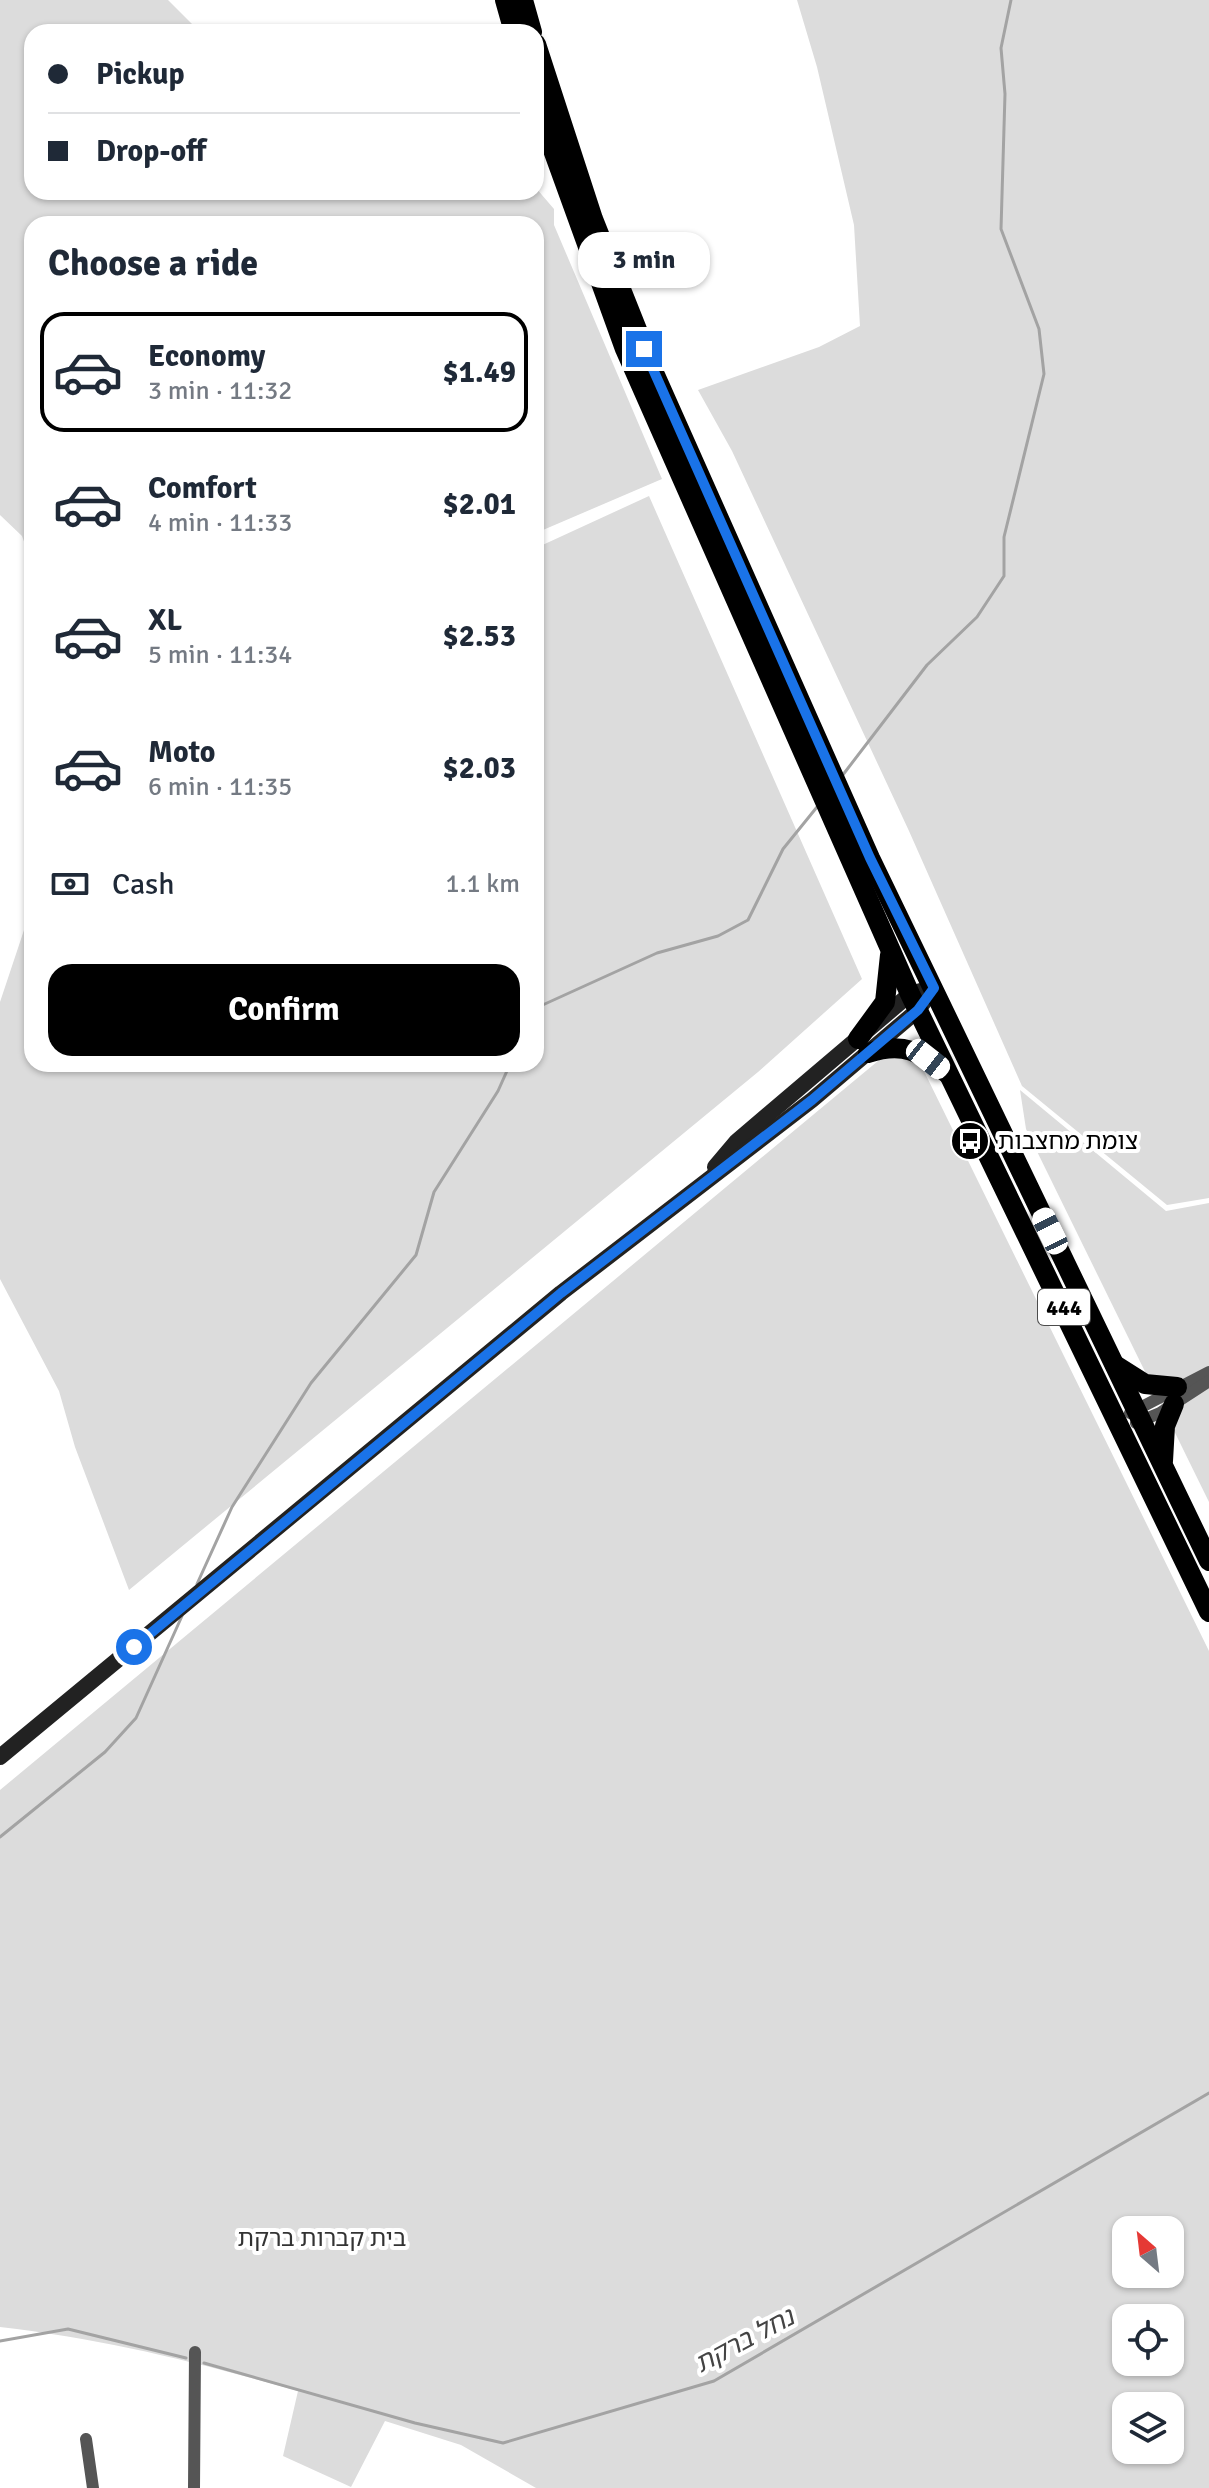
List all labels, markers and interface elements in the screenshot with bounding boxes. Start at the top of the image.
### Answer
text: Pickup [96,56,185,93]
text: Drop-off [96,133,206,170]
callout: 3 min [578,233,710,289]
text: Choose a ride [48,241,258,286]
text: 3 min [613,244,675,276]
route end [626,331,662,367]
icon: car [52,336,124,408]
text: Economy [148,338,265,375]
text: $1.49 [443,354,516,391]
text: 3 min · 11:32 [148,375,292,407]
icon: car [52,468,124,540]
text: Comfort [148,470,257,507]
text: $2.01 [443,486,516,523]
text: 4 min · 11:33 [148,507,292,539]
icon: car [52,600,124,672]
text: XL [148,602,182,639]
text: $2.53 [443,618,516,655]
text: 5 min · 11:34 [148,639,292,671]
icon: car [52,732,124,804]
text: Moto [148,734,215,771]
text: $2.03 [443,750,516,787]
text: 6 min · 11:35 [148,771,292,803]
icon: cash [48,862,92,906]
text: Cash [112,866,175,903]
text: 1.1 km [446,868,520,900]
button: Confirm [48,964,520,1056]
car [902,1035,954,1083]
bus stop icon: צומת מחצבות [949,1120,991,1162]
place label: צומת מחצבות [998,1126,1138,1156]
car [1029,1204,1071,1258]
road number: 444 [1038,1289,1090,1325]
route start [116,1629,152,1665]
north arrow [1112,2216,1184,2288]
map controls [1112,2216,1184,2464]
park label: בית קברות ברקת [238,2223,406,2253]
water label: נחל ברקת [689,2300,802,2380]
button: locate [1112,2304,1184,2376]
button: layers [1112,2392,1184,2464]

